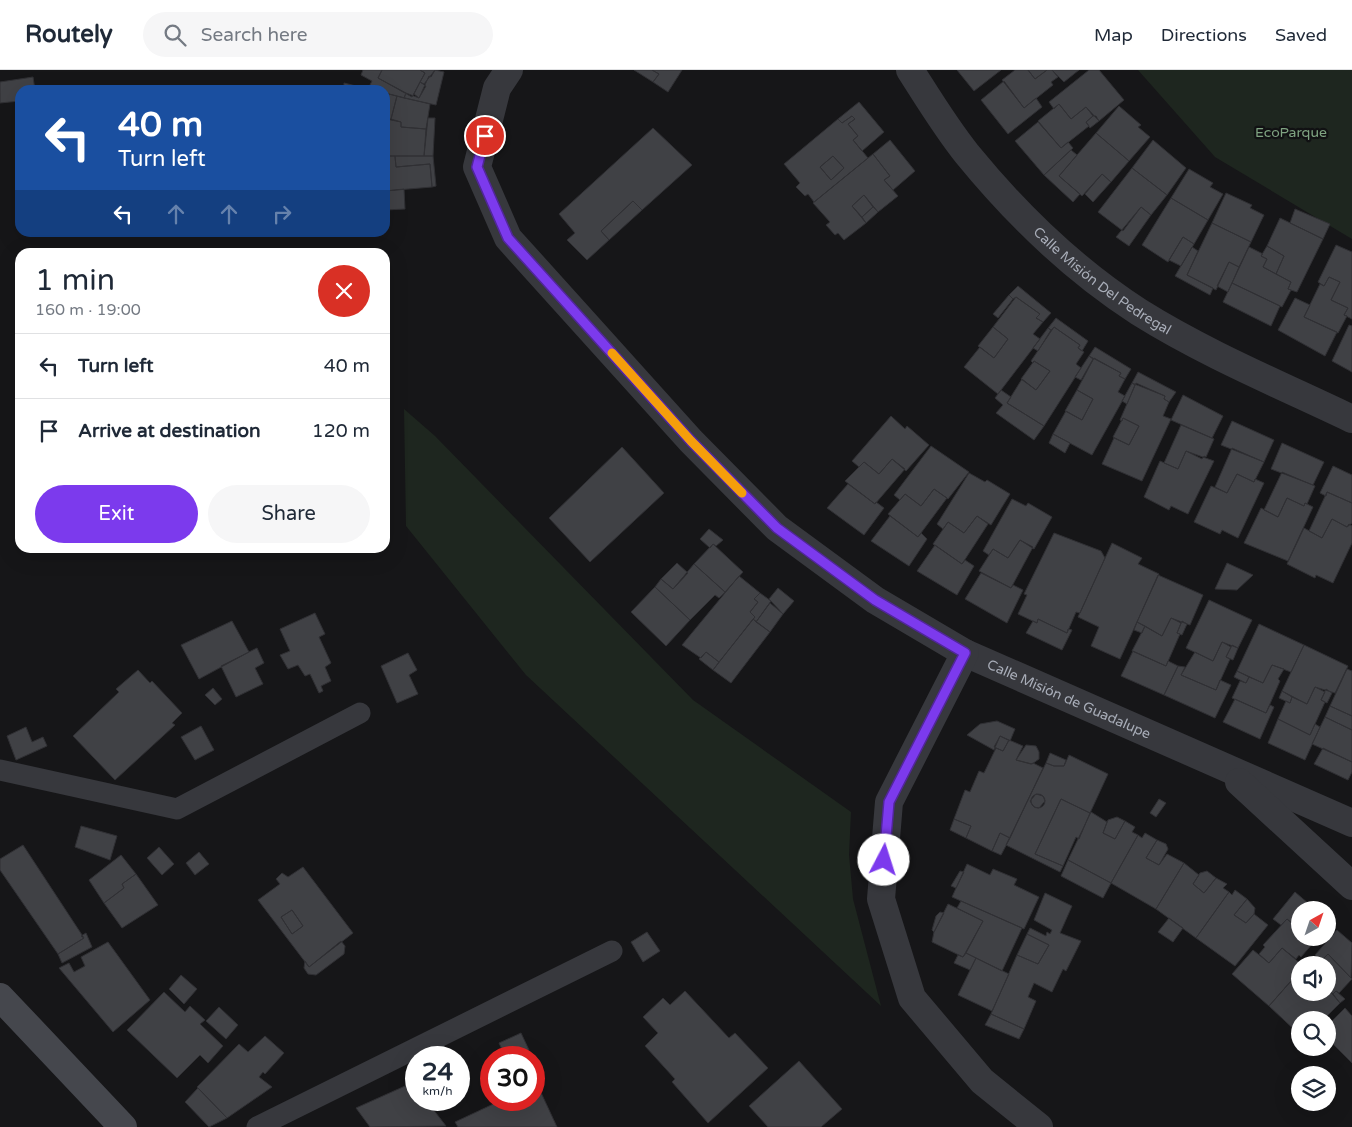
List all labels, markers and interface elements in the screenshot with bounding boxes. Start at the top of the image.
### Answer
search box [143,12,493,57]
text: Routely [25,20,113,49]
icon: search [161,21,189,49]
text: Search here [201,24,308,46]
text: Map [1094,24,1133,46]
text: Directions [1161,24,1247,46]
text: Saved [1275,24,1327,46]
text: 40 m [118,104,203,146]
icon: left [35,105,100,170]
pin [464,115,506,157]
icon: arrive [471,122,499,150]
park label: EcoParque [1255,124,1327,141]
text: Turn left [118,146,206,172]
icon: left [109,200,137,228]
icon: ahead [162,200,190,228]
icon: ahead [215,200,243,228]
icon: right [268,200,296,228]
street label: Calle Misión Del Pedregal [1030,223,1174,338]
text: 1 min [35,262,115,299]
button: close [318,265,370,317]
text: 160 m · 19:00 [35,300,141,320]
icon: left [35,352,63,380]
text: Turn left [78,355,154,377]
text: 40 m [324,355,370,377]
icon: arrive [35,417,63,445]
text: Arrive at destination [78,420,261,442]
text: 120 m [312,420,370,442]
button: Exit [35,485,198,543]
button: Share [208,485,370,543]
street label: Calle Misión de Guadalupe [985,655,1154,742]
position arrow [857,833,909,885]
north arrow [1291,901,1336,946]
map controls [1291,901,1336,1111]
button: sound [1291,956,1336,1001]
button: search [1291,1011,1336,1056]
speed limit sign: 30 [480,1046,545,1111]
text: 24 [422,1057,453,1087]
button: layers [1291,1066,1336,1111]
text: km/h [422,1084,453,1098]

